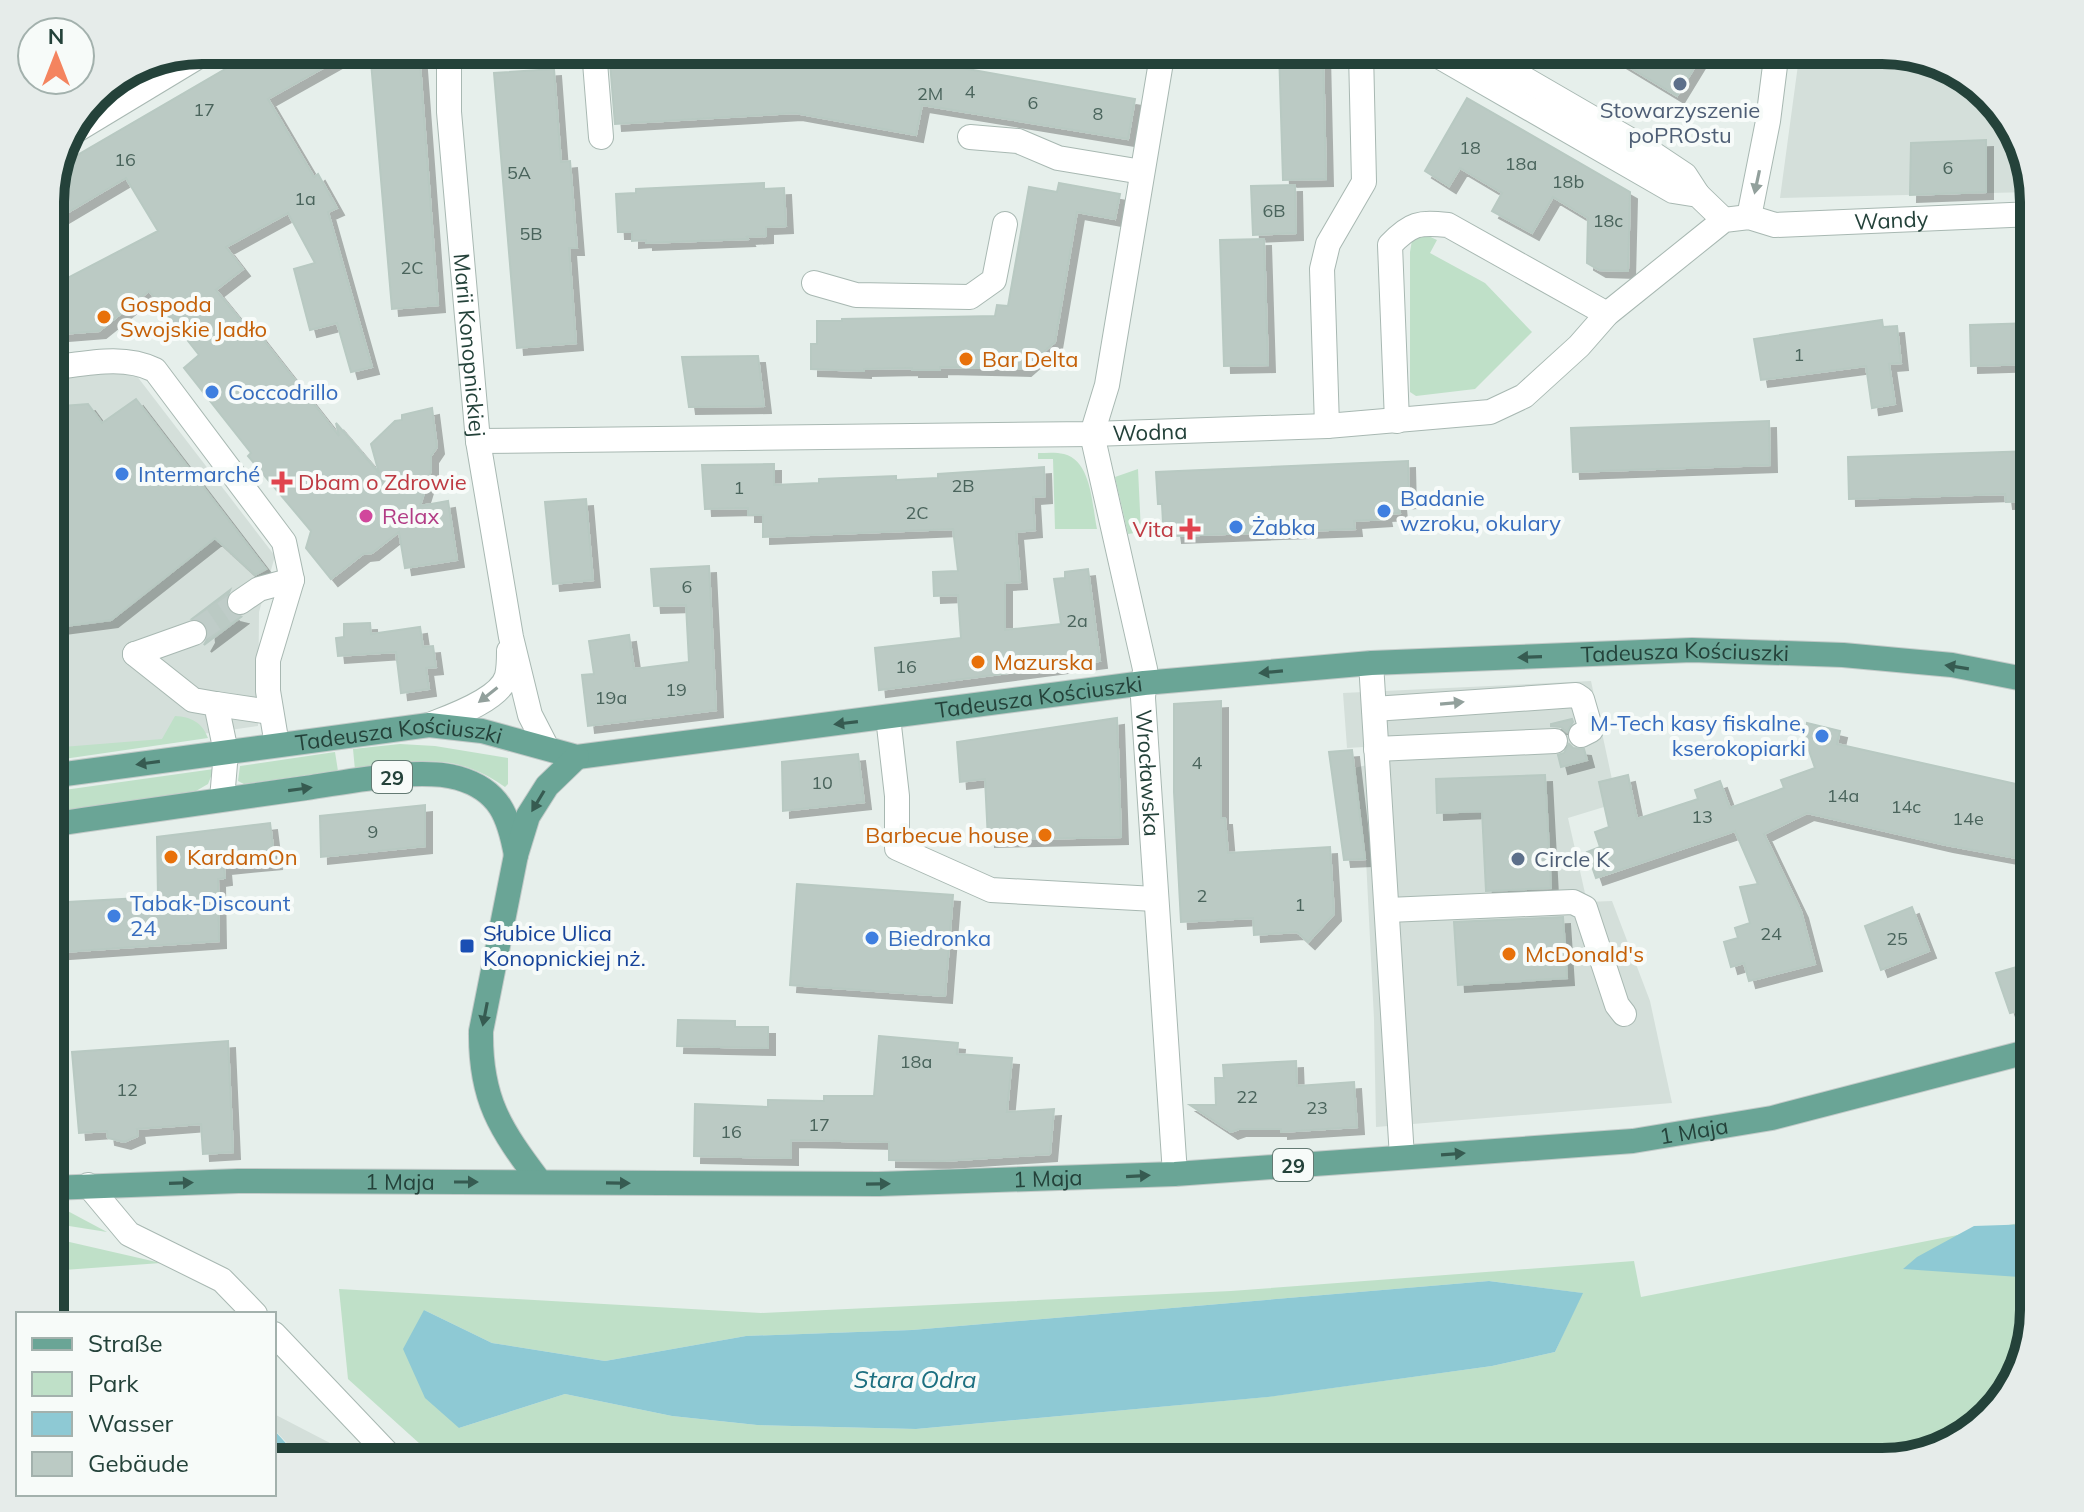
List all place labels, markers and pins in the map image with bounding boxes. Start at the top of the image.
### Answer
marker: Stowarzyszenie poPROstu [1671,75,1689,93]
place label: Stowarzyszenie poPROstu [1600,96,1760,149]
place label: Gospoda Swojskie Jadło [120,290,267,343]
marker: Gospoda Swojskie Jadło [95,308,113,326]
place label: Bar Delta [982,345,1078,373]
marker: Bar Delta [957,350,975,368]
place label: Coccodrillo [228,378,338,406]
marker: Coccodrillo [203,383,221,401]
place label: Intermarché [138,460,260,488]
marker: Intermarché [113,465,131,483]
place label: Dbam o Zdrowie [298,468,467,496]
marker: Dbam o Zdrowie [273,473,291,491]
place label: Badanie wzroku, okulary [1400,484,1561,537]
place label: Relax [382,502,439,530]
marker: Badanie wzroku, okulary [1375,502,1393,520]
marker: Relax [357,507,375,525]
place label: Żabka [1252,513,1316,541]
place label: Vita [1133,515,1174,543]
marker: Żabka [1227,518,1245,536]
marker: Vita [1181,520,1199,538]
place label: Mazurska [994,648,1093,676]
marker: Mazurska [969,653,987,671]
place label: M-Tech kasy fiskalne, kserokopiarki [1590,709,1806,762]
marker: M-Tech kasy fiskalne, kserokopiarki [1813,727,1831,745]
place label: Barbecue house [865,821,1029,849]
marker: Barbecue house [1036,826,1054,844]
place label: KardamOn [187,843,298,871]
place label: Circle K [1534,845,1611,873]
marker: KardamOn [162,848,180,866]
marker: Circle K [1509,850,1527,868]
place label: Tabak-Discount 24 [130,889,291,942]
marker: Tabak-Discount 24 [105,907,123,925]
place label: Słubice Ulica Konopnickiej nż. [483,919,646,972]
place label: Biedronka [888,924,991,952]
marker: Biedronka [863,929,881,947]
marker: Słubice Ulica Konopnickiej nż. [458,937,476,955]
place label: McDonald's [1525,940,1644,968]
marker: McDonald's [1500,945,1518,963]

